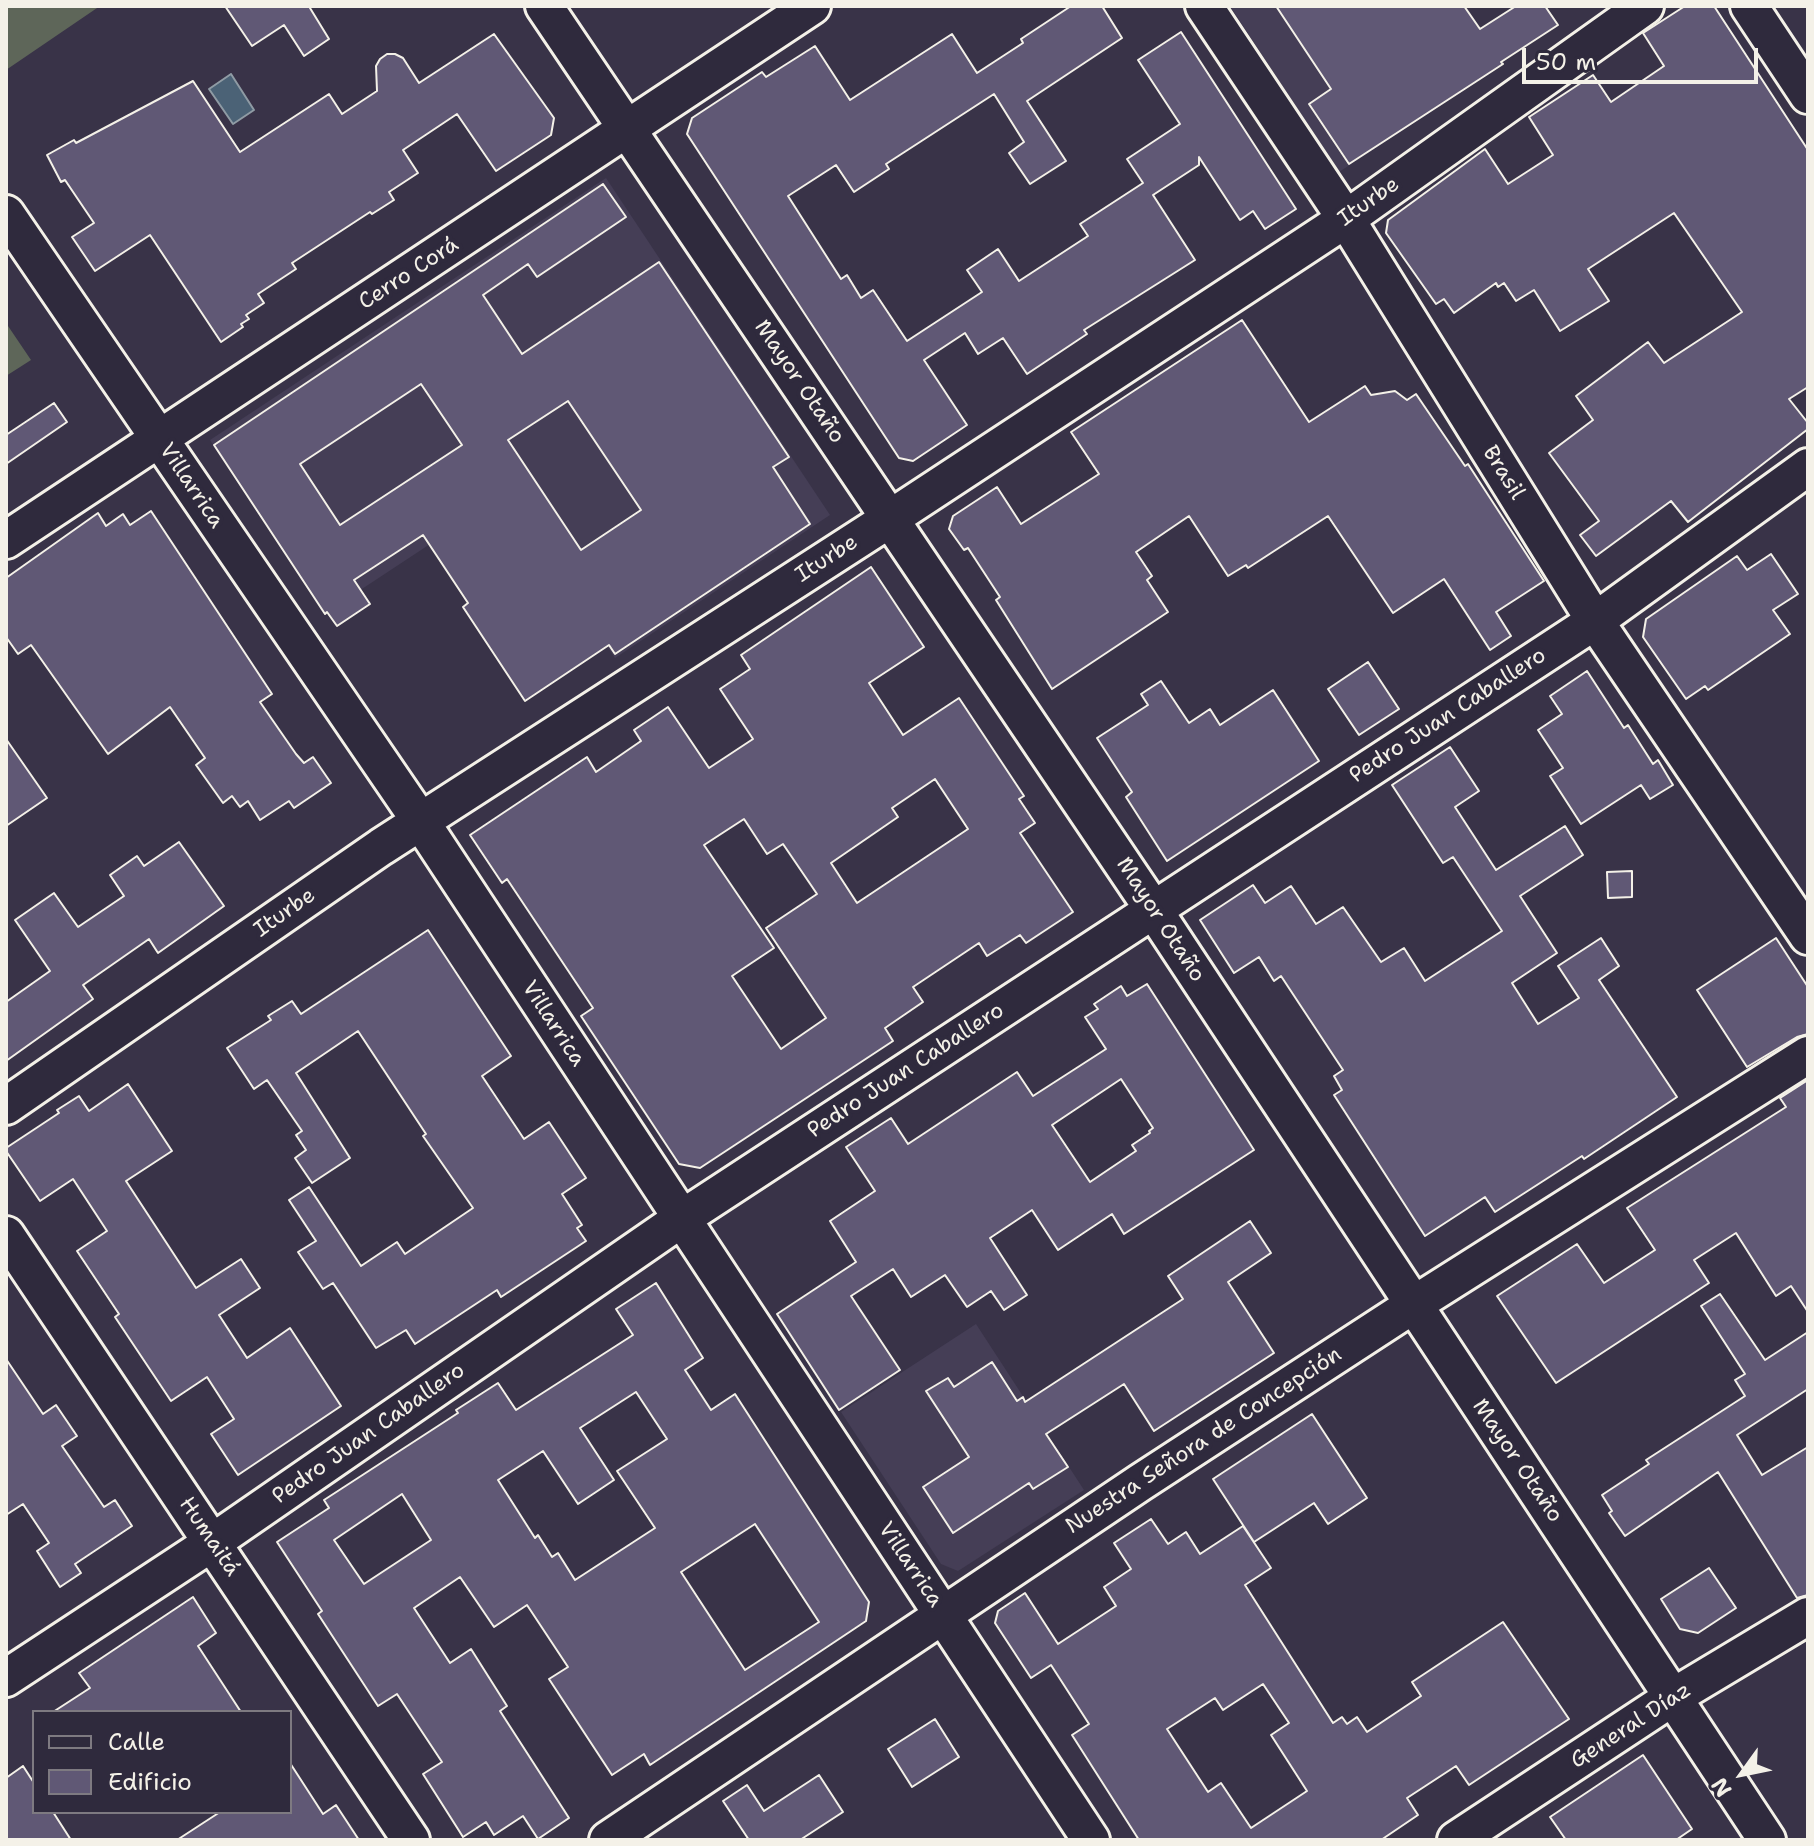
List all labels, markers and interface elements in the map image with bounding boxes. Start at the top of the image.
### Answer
scale bar [1526,32,1762,82]
text: 50 m [1536,46,1596,78]
street label: Iturbe [1333,172,1405,232]
street label: Cerro Corá [354,232,464,316]
street label: Mayor Otaño [748,315,850,449]
street label: Villarrica [153,438,229,534]
street label: Brasil [1476,441,1530,505]
street label: Iturbe [791,529,863,589]
street label: Pedro Juan Caballero [1345,643,1551,789]
street label: Mayor Otaño [1110,853,1210,987]
street label: Iturbe [249,883,321,943]
street label: Villarrica [515,976,591,1072]
street label: Pedro Juan Caballero [803,998,1009,1144]
street label: Nuestra Señora de Concepción [1061,1342,1347,1540]
street label: Pedro Juan Caballero [268,1358,470,1510]
street label: Mayor Otaño [1466,1394,1568,1528]
street label: Humaitá [173,1492,245,1582]
street label: Villarrica [872,1517,948,1613]
street label: General Díaz [1566,1677,1696,1775]
legend [32,1710,292,1814]
text: Calle [108,1726,165,1758]
north arrow [1702,1734,1782,1814]
text: Edificio [108,1766,192,1798]
text: N [1705,1772,1738,1803]

